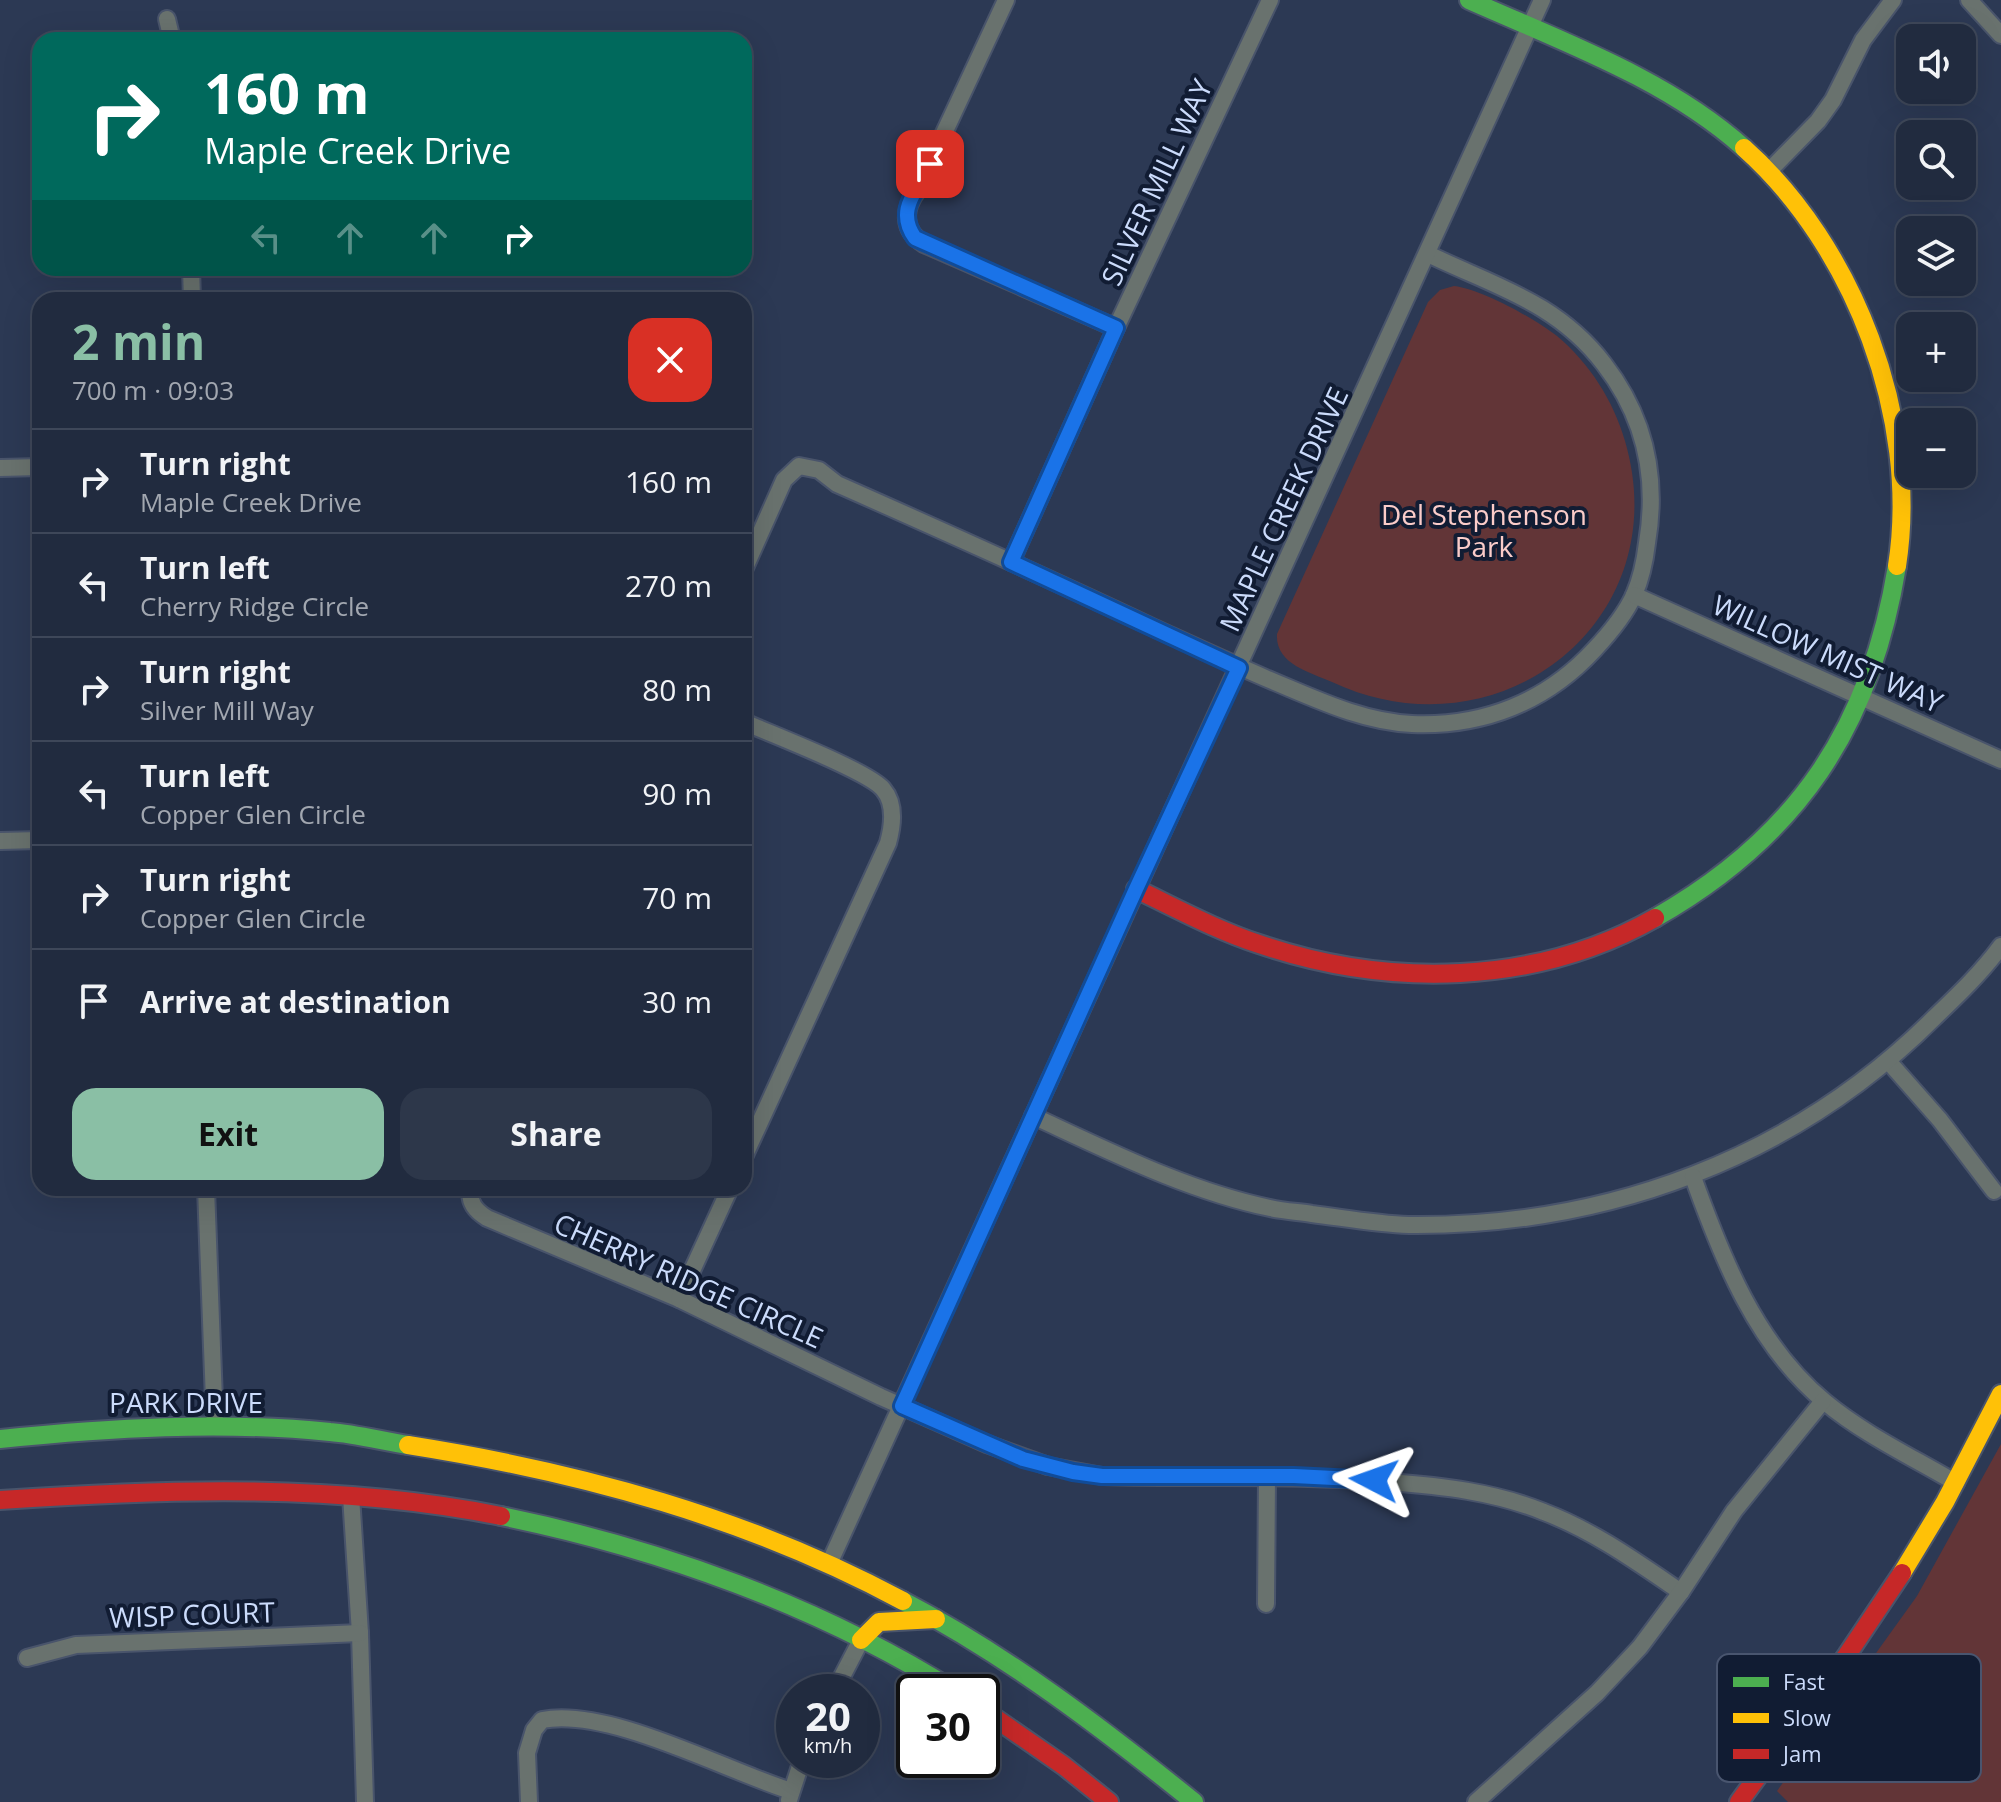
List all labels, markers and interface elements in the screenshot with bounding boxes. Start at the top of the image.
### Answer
map controls [1896,24,1976,488]
button: sound [1896,24,1976,104]
text: 160 m [204,54,370,130]
icon: right [72,64,176,168]
street label: SILVER MILL WAY [1092,72,1221,291]
button: search [1896,120,1976,200]
text: Maple Creek Drive [204,126,511,175]
pin [896,130,964,198]
icon: arrive [908,142,952,186]
icon: left [244,216,288,260]
icon: ahead [328,216,372,260]
icon: ahead [412,216,456,260]
icon: right [496,216,540,260]
button: layers [1896,216,1976,296]
text: 2 min [72,309,205,374]
button: + [1896,312,1976,392]
button: close [628,318,712,402]
text: 700 m · 09:03 [72,372,234,408]
street label: MAPLE CREEK DRIVE [1210,381,1356,637]
button: − [1896,408,1976,488]
text: Turn right [140,443,291,484]
icon: right [72,459,116,503]
text: 160 m [625,461,712,502]
text: Maple Creek Drive [140,484,362,520]
park label: Del Stephenson Park [1381,495,1587,565]
text: Turn left [140,547,270,588]
icon: left [72,563,116,607]
text: 270 m [625,565,712,606]
street label: WILLOW MIST WAY [1707,585,1949,721]
text: Cherry Ridge Circle [140,588,369,624]
text: Turn right [140,651,291,692]
icon: right [72,667,116,711]
text: 80 m [642,669,712,710]
text: Silver Mill Way [140,692,314,728]
text: Turn left [140,755,270,796]
icon: left [72,771,116,815]
text: 90 m [642,773,712,814]
text: Copper Glen Circle [140,796,366,832]
text: Turn right [140,859,291,900]
icon: right [72,875,116,919]
text: 70 m [642,877,712,918]
text: Copper Glen Circle [140,900,366,936]
icon: arrive [72,979,116,1023]
text: Arrive at destination [140,981,451,1022]
text: 30 m [642,981,712,1022]
button: Exit [72,1088,384,1180]
button: Share [400,1088,712,1180]
street label: CHERRY RIDGE CIRCLE [549,1204,829,1356]
street label: PARK DRIVE [109,1383,263,1421]
position arrow [1332,1438,1416,1522]
street label: WISP COURT [109,1592,276,1636]
legend [1717,1654,1981,1782]
text: Fast [1783,1666,1825,1696]
speed limit sign: 30 [896,1674,1000,1778]
text: 20 [805,1688,851,1743]
text: Slow [1783,1702,1831,1732]
text: km/h [804,1732,852,1759]
text: Jam [1781,1738,1822,1768]

